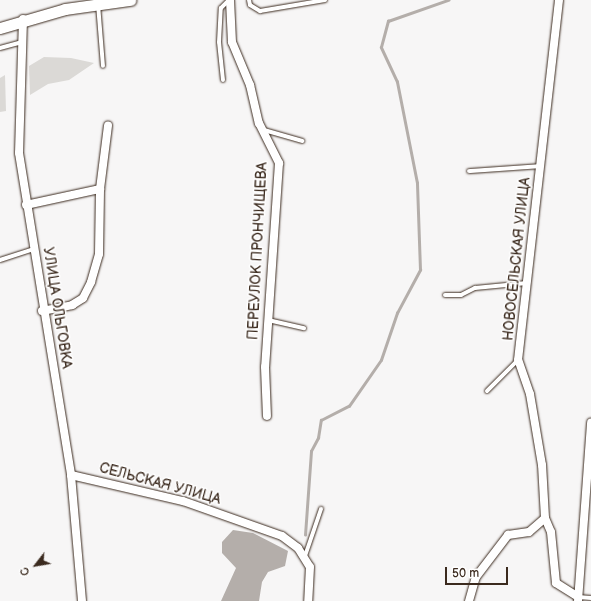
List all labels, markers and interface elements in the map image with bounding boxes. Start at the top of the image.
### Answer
street label: ПЕРЕУЛОК ПРОНЧИЩЕВА [245,162,271,340]
street label: НОВОСЕЛЬСКАЯ УЛИЦА [500,176,534,342]
street label: УЛИЦА ОЛЬГОВКА [39,246,75,370]
street label: СЕЛЬСКАЯ УЛИЦА [97,460,223,508]
north arrow [16,545,56,585]
scale bar [447,559,510,585]
text: С [18,565,33,578]
text: 50 m [452,566,479,581]

